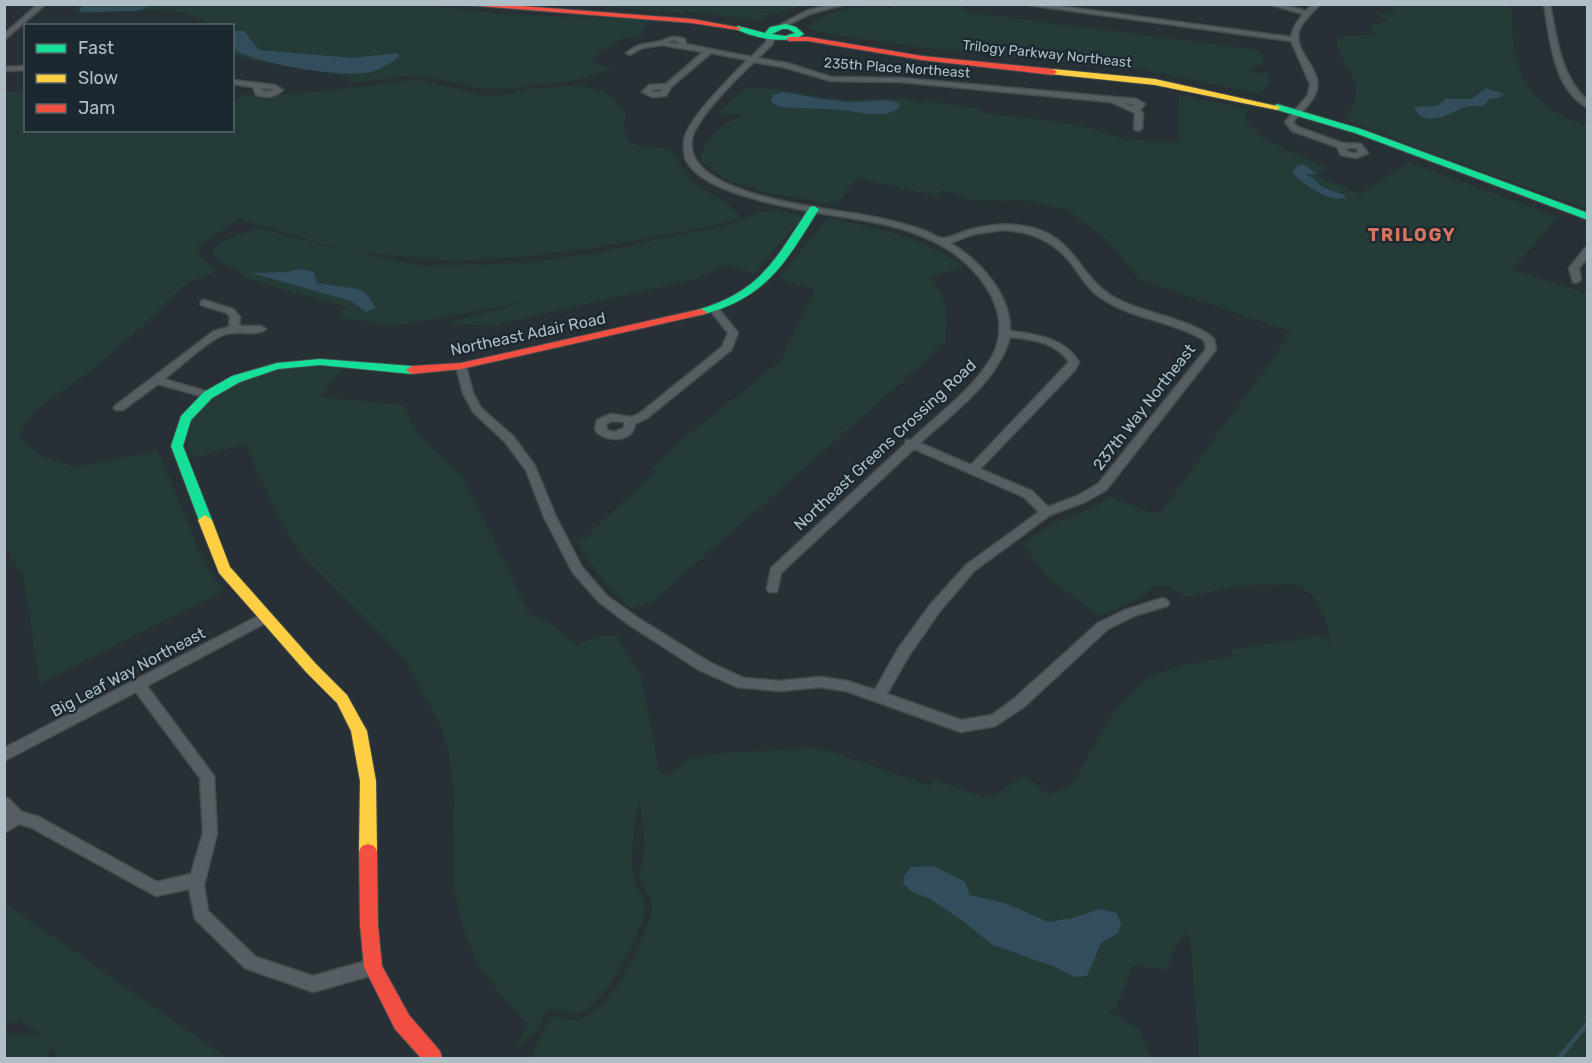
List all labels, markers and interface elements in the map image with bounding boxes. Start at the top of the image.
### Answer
legend [24,24,234,132]
text: Fast [78,37,114,59]
street label: Trilogy Parkway Northeast [962,37,1133,71]
street label: 235th Place Northeast [823,54,971,82]
text: Slow [78,67,118,89]
text: Jam [78,97,115,119]
district label: TRILOGY [1368,224,1456,246]
street label: Northeast Adair Road [449,308,607,360]
street label: 237th Way Northeast [1089,340,1199,474]
street label: Northeast Greens Crossing Road [790,356,980,534]
street label: Big Leaf Way Northeast [48,623,208,721]

